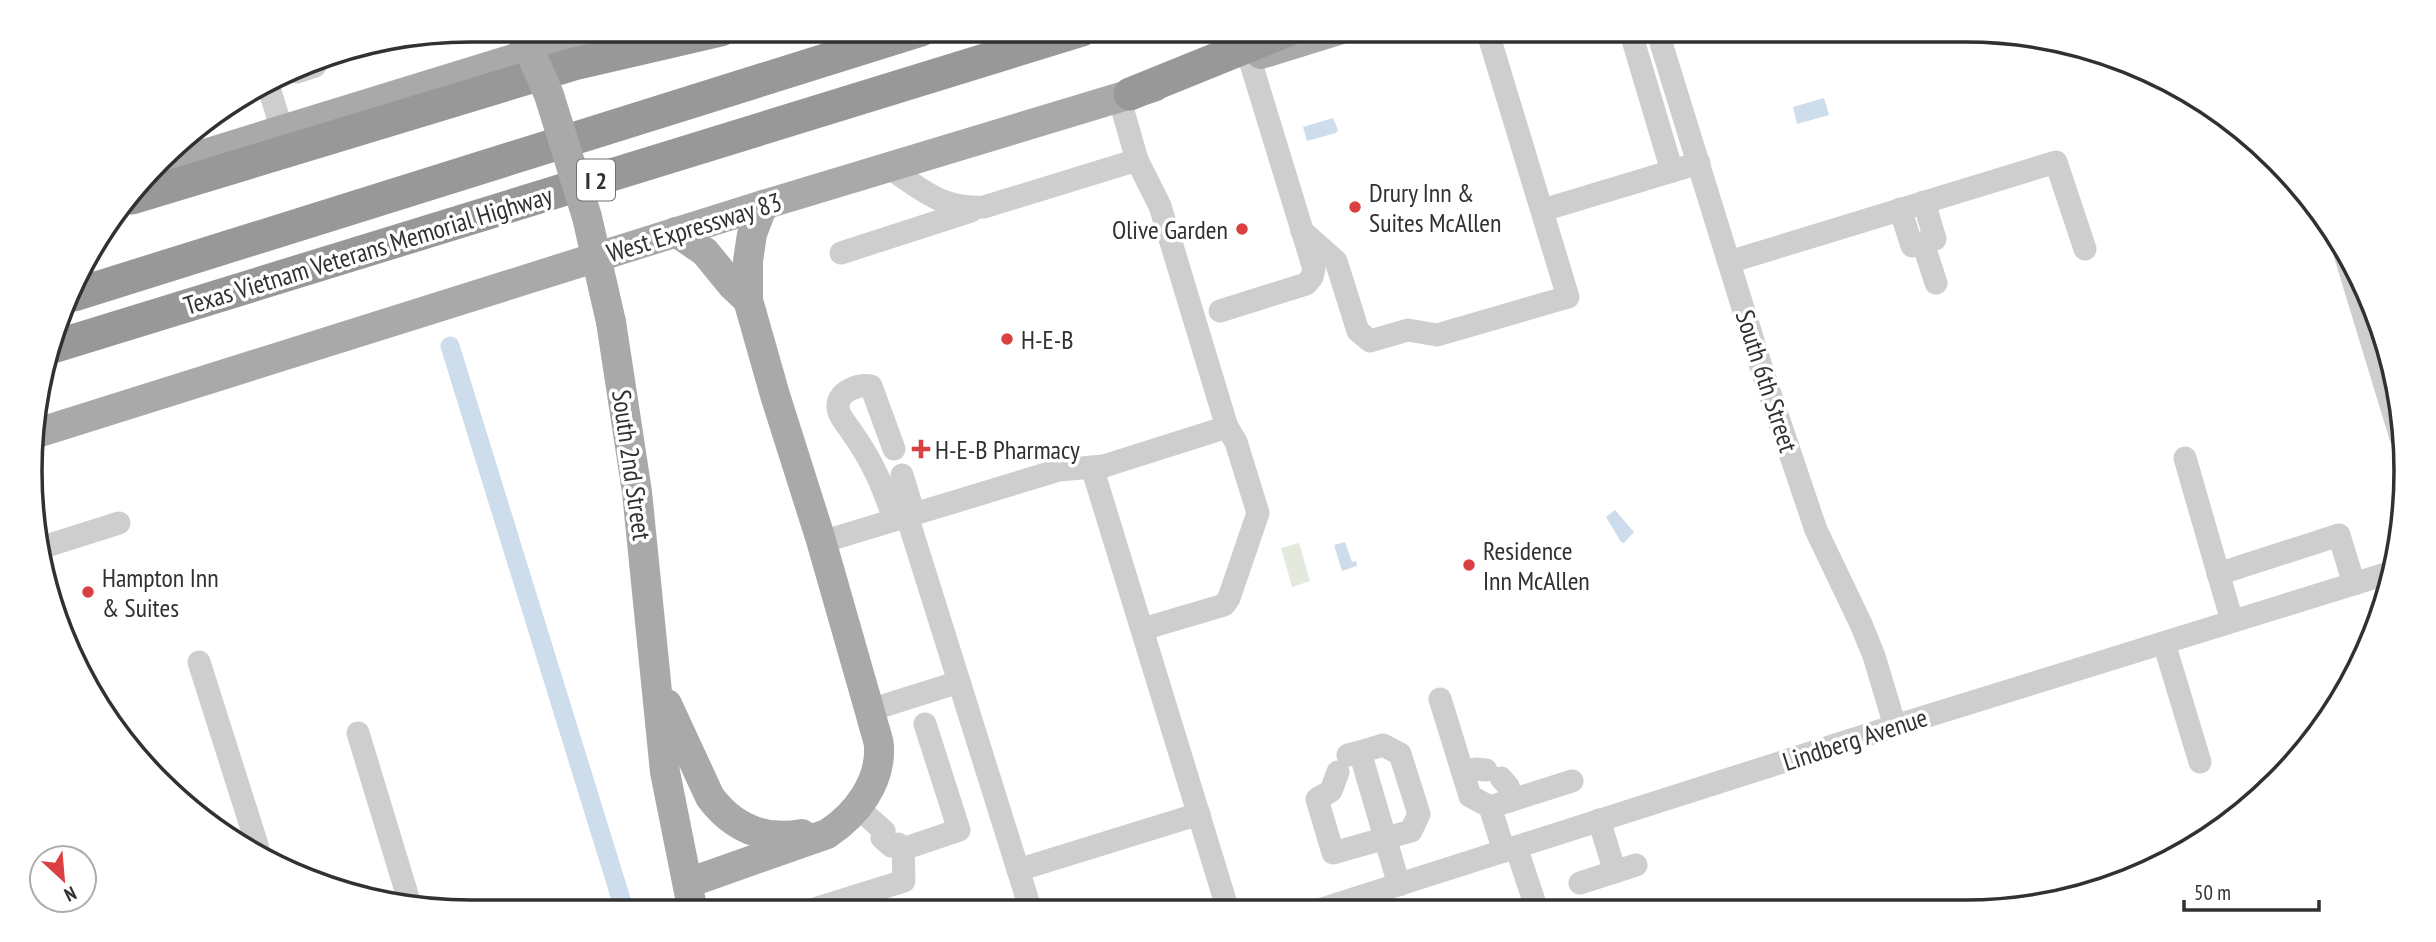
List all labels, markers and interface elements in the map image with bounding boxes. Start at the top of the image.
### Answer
road number: I 2 [577,160,615,200]
place label: Drury Inn & Suites McAllen [1369,176,1501,239]
street label: Texas Vietnam Veterans Memorial Highway [180,178,556,322]
street label: West Expressway 83 [603,185,785,269]
marker: Drury Inn & Suites McAllen [1347,199,1363,215]
place label: Olive Garden [1112,213,1228,246]
marker: Olive Garden [1234,221,1250,237]
street label: South 6th Street [1729,306,1805,456]
place label: H-E-B [1021,323,1073,356]
marker: H-E-B [999,331,1015,347]
street label: South 2nd Street [605,388,659,542]
place label: H-E-B Pharmacy [935,433,1080,466]
marker: H-E-B Pharmacy [913,441,929,457]
place label: Residence Inn McAllen [1483,534,1590,597]
marker: Residence Inn McAllen [1461,557,1477,573]
place label: Hampton Inn & Suites [102,561,219,624]
marker: Hampton Inn & Suites [80,584,96,600]
street label: Lindberg Avenue [1779,700,1931,778]
north arrow [28,844,98,914]
scale bar [2184,869,2319,913]
text: 50 m [2194,879,2231,906]
text: N [61,881,80,907]

